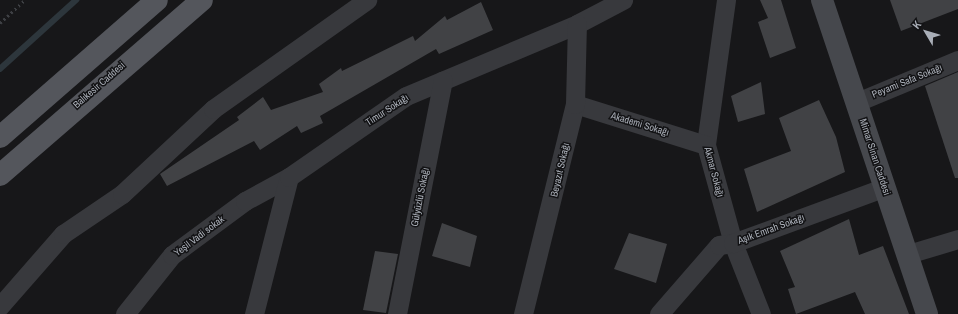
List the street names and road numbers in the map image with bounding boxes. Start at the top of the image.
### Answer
street label: Balıkesir Caddesi [71,59,127,111]
street label: Peyami Safa Sokağı [870,61,944,101]
street label: Timur Sokağı [363,92,411,128]
street label: Akademi Sokağı [609,109,671,139]
street label: Mimar Sinan Caddesi [857,117,893,197]
street label: Beyazıt Sokağı [548,142,572,198]
street label: Akmar Sokağı [702,146,726,198]
street label: Gülyüzlü Sokağı [408,167,432,227]
street label: Aşık Emrah Sokağı [736,211,806,247]
street label: Yeşil Vadi sokak [171,213,227,259]

